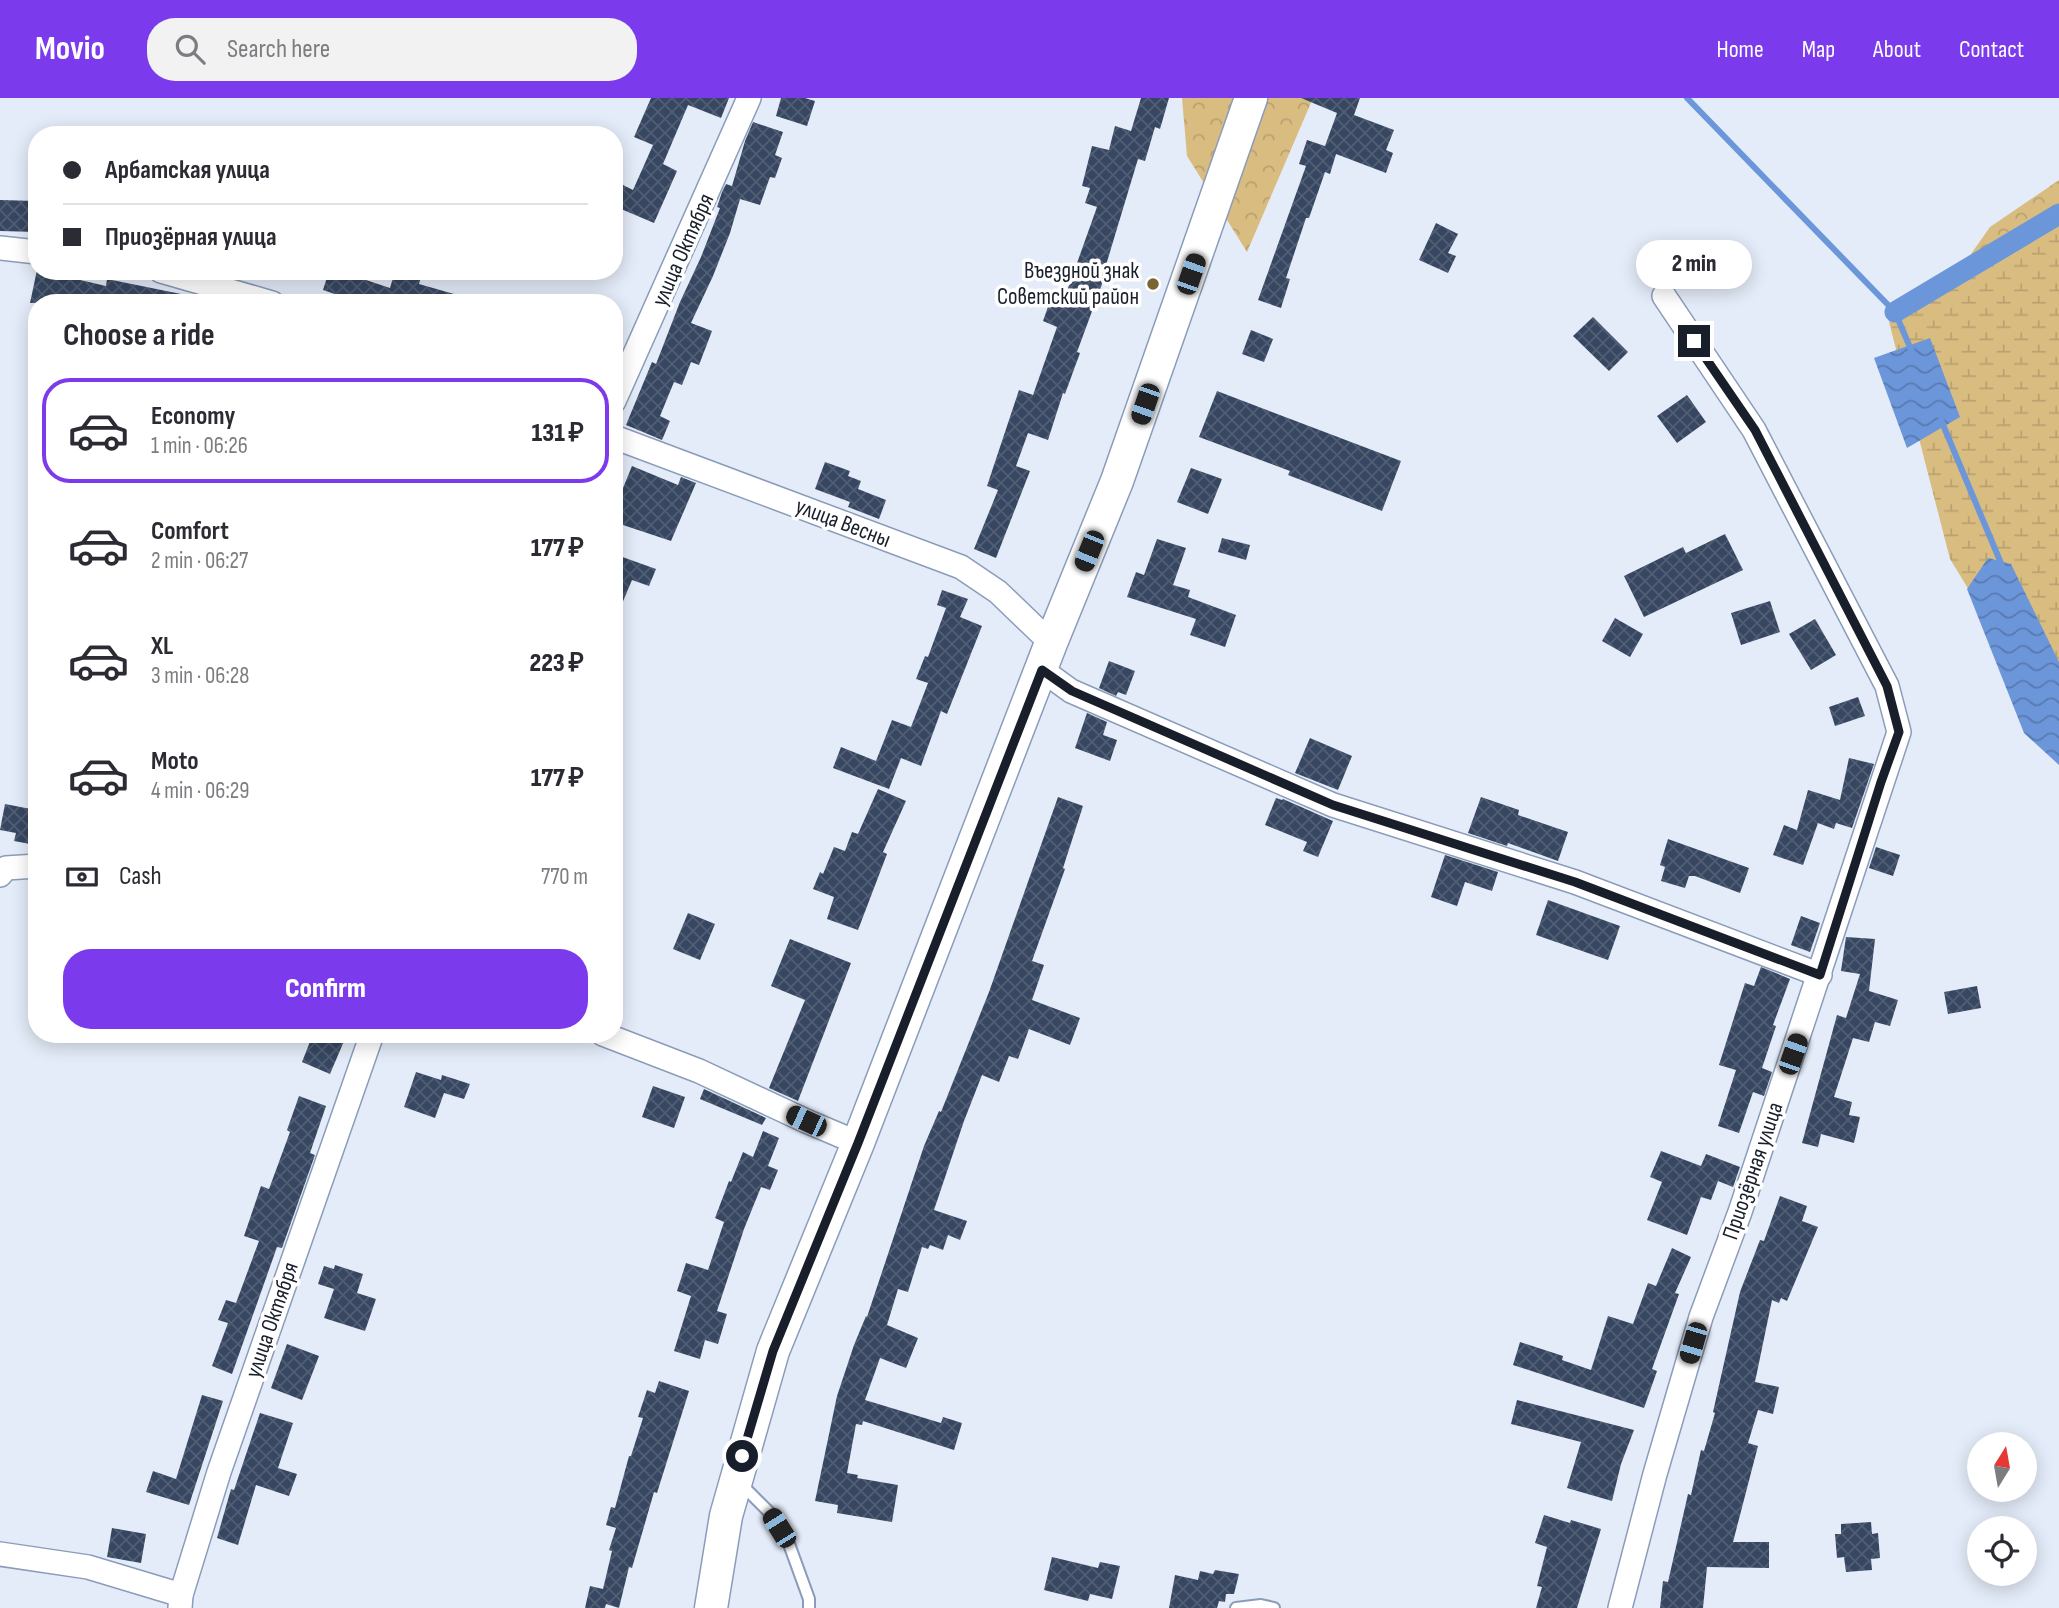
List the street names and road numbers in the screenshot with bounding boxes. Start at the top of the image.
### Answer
street label: улица Октября [646,189,720,311]
street label: улица Весны [791,492,895,554]
street label: Приозёрная улица [1716,1099,1790,1243]
street label: улица Октября [239,1259,305,1381]

